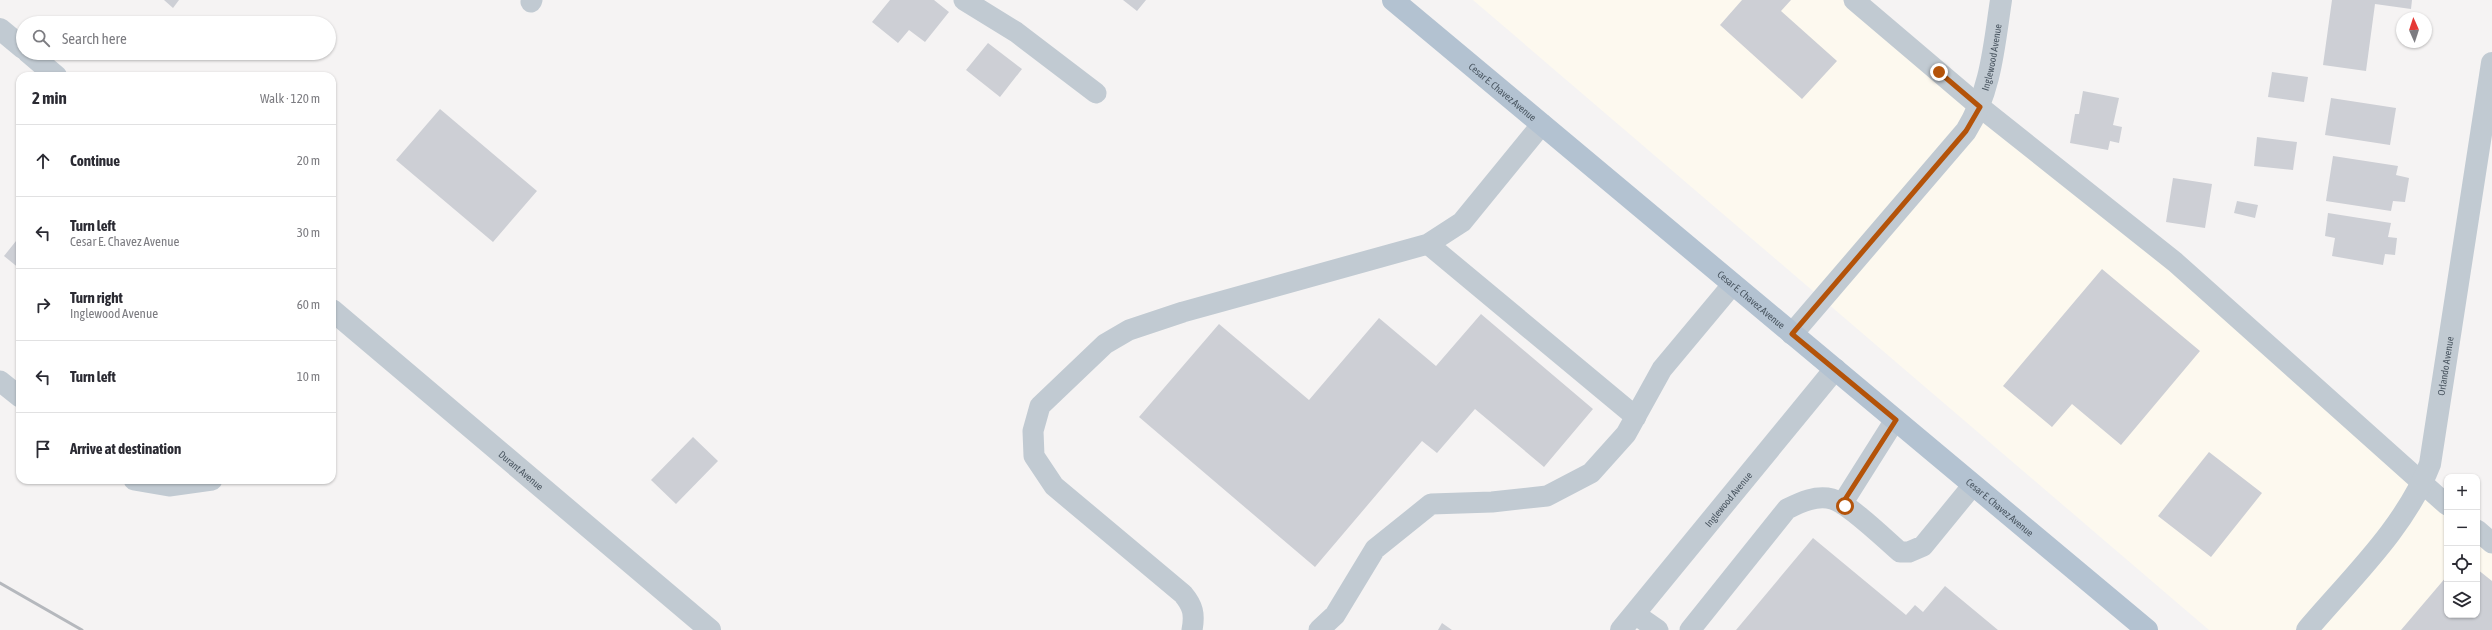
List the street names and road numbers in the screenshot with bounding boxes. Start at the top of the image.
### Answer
street label: Inglewood Avenue [1979,23,2003,92]
street label: Cesar E. Chavez Avenue [1467,60,1539,123]
street label: Cesar E. Chavez Avenue [1715,268,1788,331]
street label: Orlando Avenue [2435,335,2455,396]
street label: Durant Avenue [497,448,546,492]
street label: Inglewood Avenue [1702,469,1754,529]
street label: Cesar E. Chavez Avenue [1964,476,2036,539]

